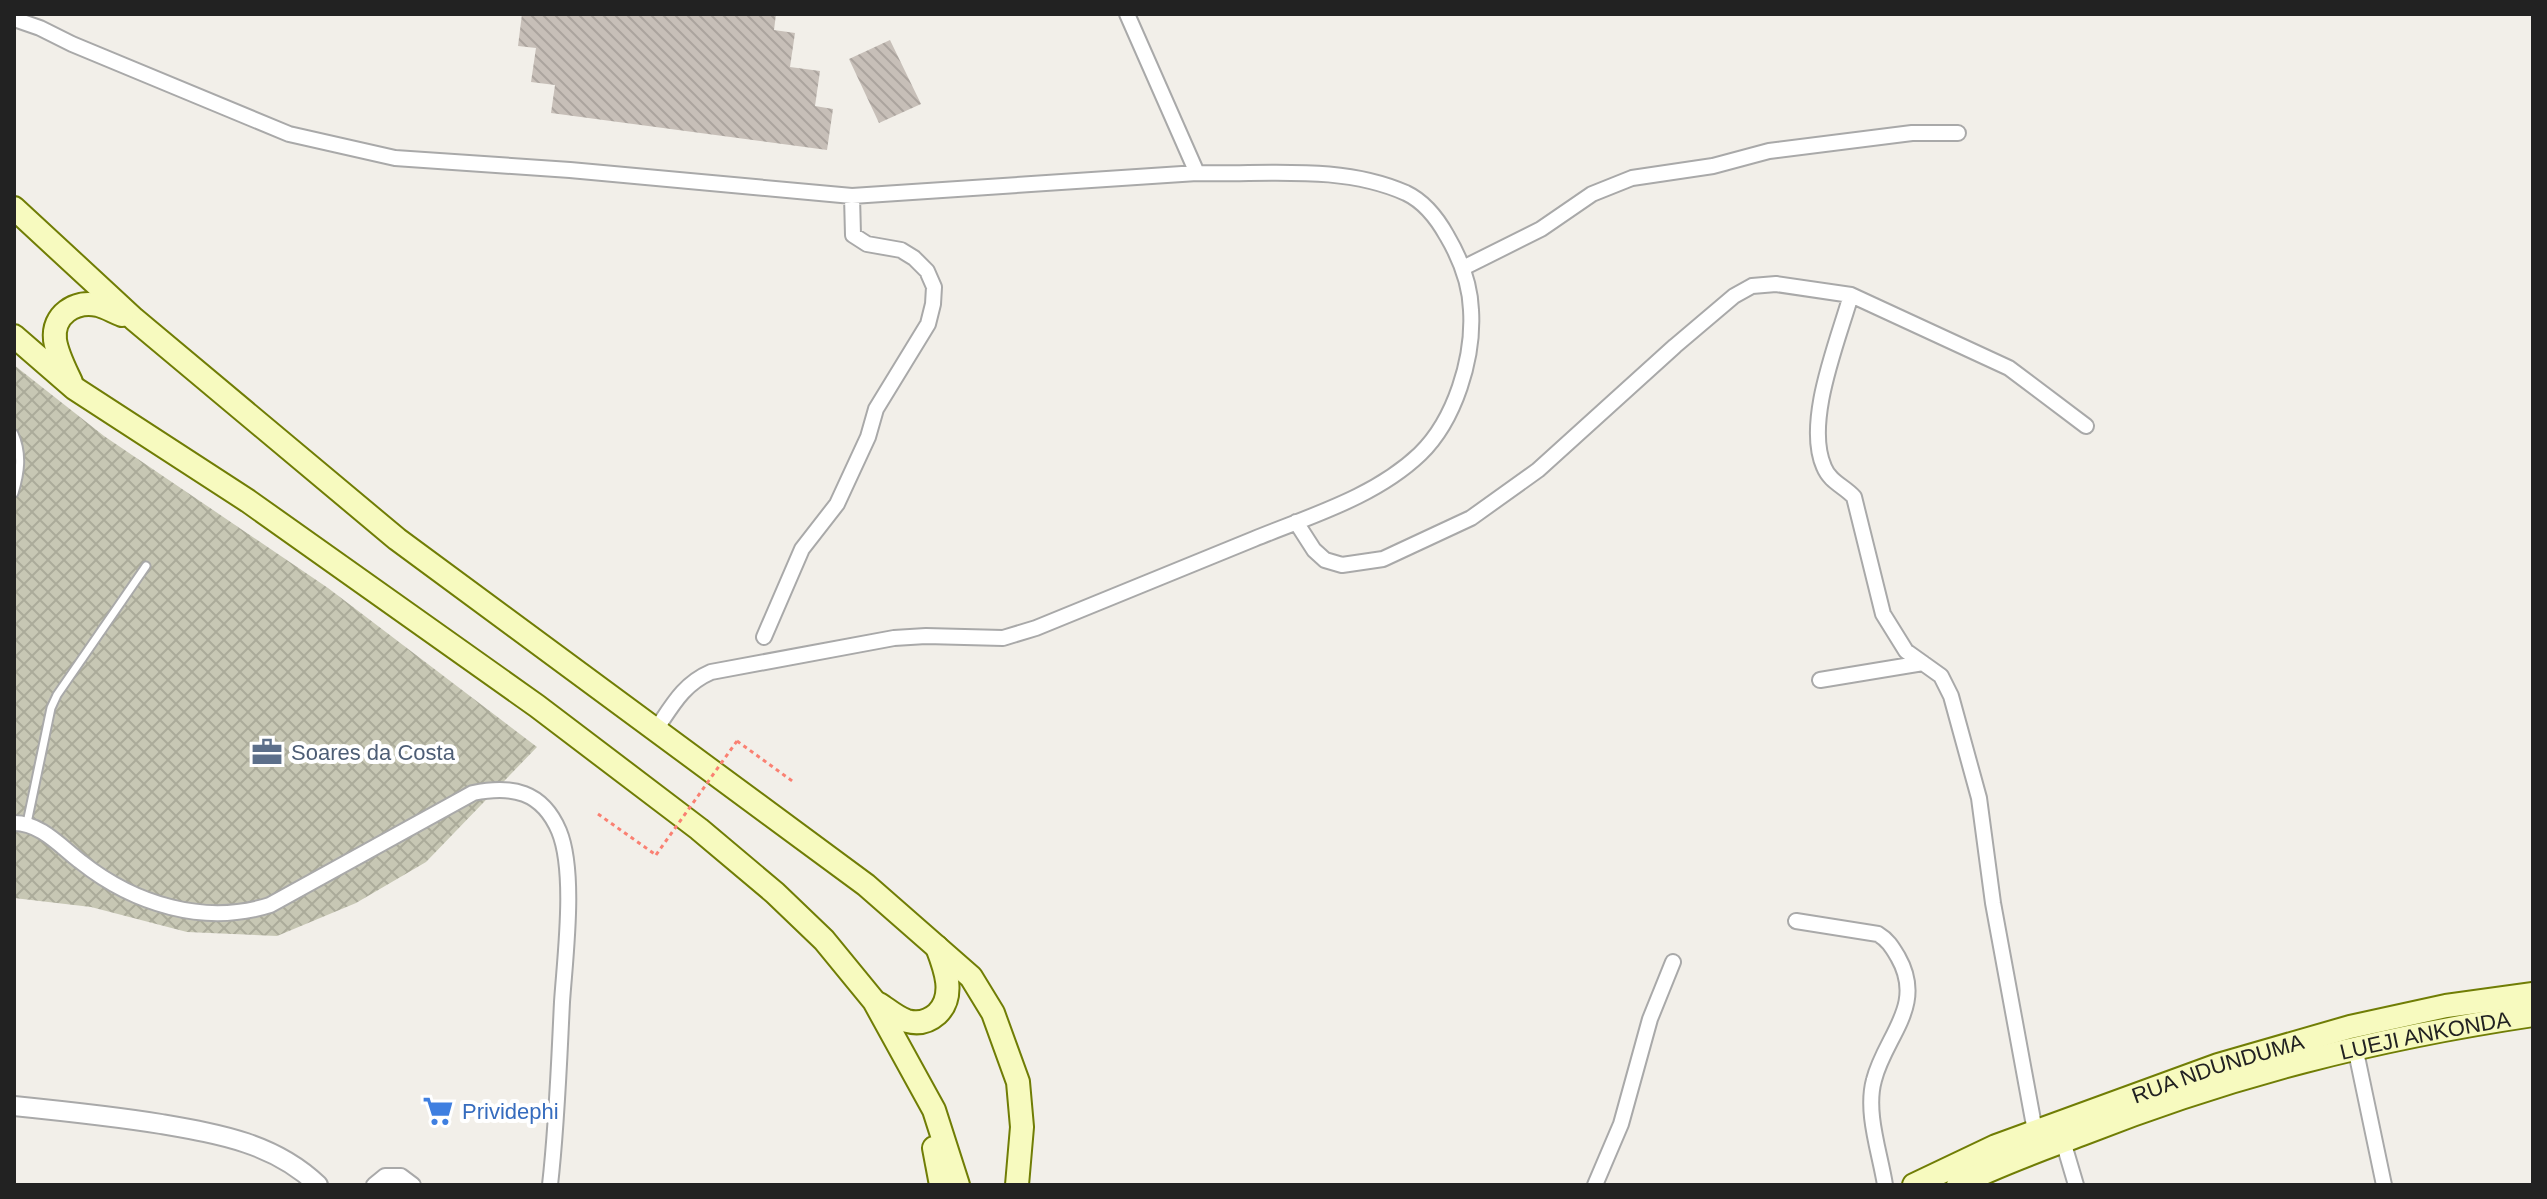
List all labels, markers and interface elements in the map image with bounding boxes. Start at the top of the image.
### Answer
office icon: Soares da Costa [250,735,284,769]
place label: Soares da Costa [291,740,456,765]
street label: LUEJI ANKONDA [2337,1007,2513,1065]
street label: RUA NDUNDUMA [2128,1029,2307,1108]
supermarket icon: Prividephi [421,1094,455,1128]
place label: Prividephi [462,1099,559,1124]

